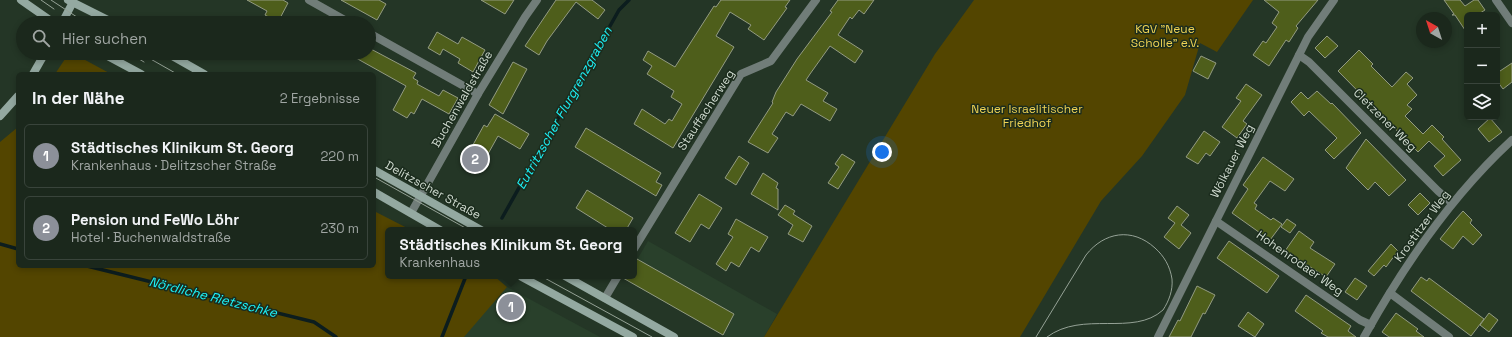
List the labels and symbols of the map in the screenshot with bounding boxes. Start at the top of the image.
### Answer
north arrow [1416,12,1452,48]
park label: KGV "Neue Scholle" e.V. [1131,21,1199,51]
water label: Eutritzscher Flurgrenzgraben [512,23,616,192]
street label: Buchenwaldstraße [428,48,496,150]
street label: Stauffacherweg [674,67,738,153]
street label: Cletzener Weg [1350,85,1420,155]
park label: Neuer Israelitischer Friedhof [971,101,1083,131]
street label: Wölkauer Weg [1207,121,1257,201]
your location [872,142,892,162]
pin: 2 [462,144,488,174]
street label: Delitzscher Straße [382,157,484,223]
street label: Krostitzer Weg [1391,187,1453,265]
street label: Hohenrodaer Weg [1253,227,1347,299]
water label: Nördliche Rietzschke [147,273,280,321]
pin: 1 [498,292,524,322]

